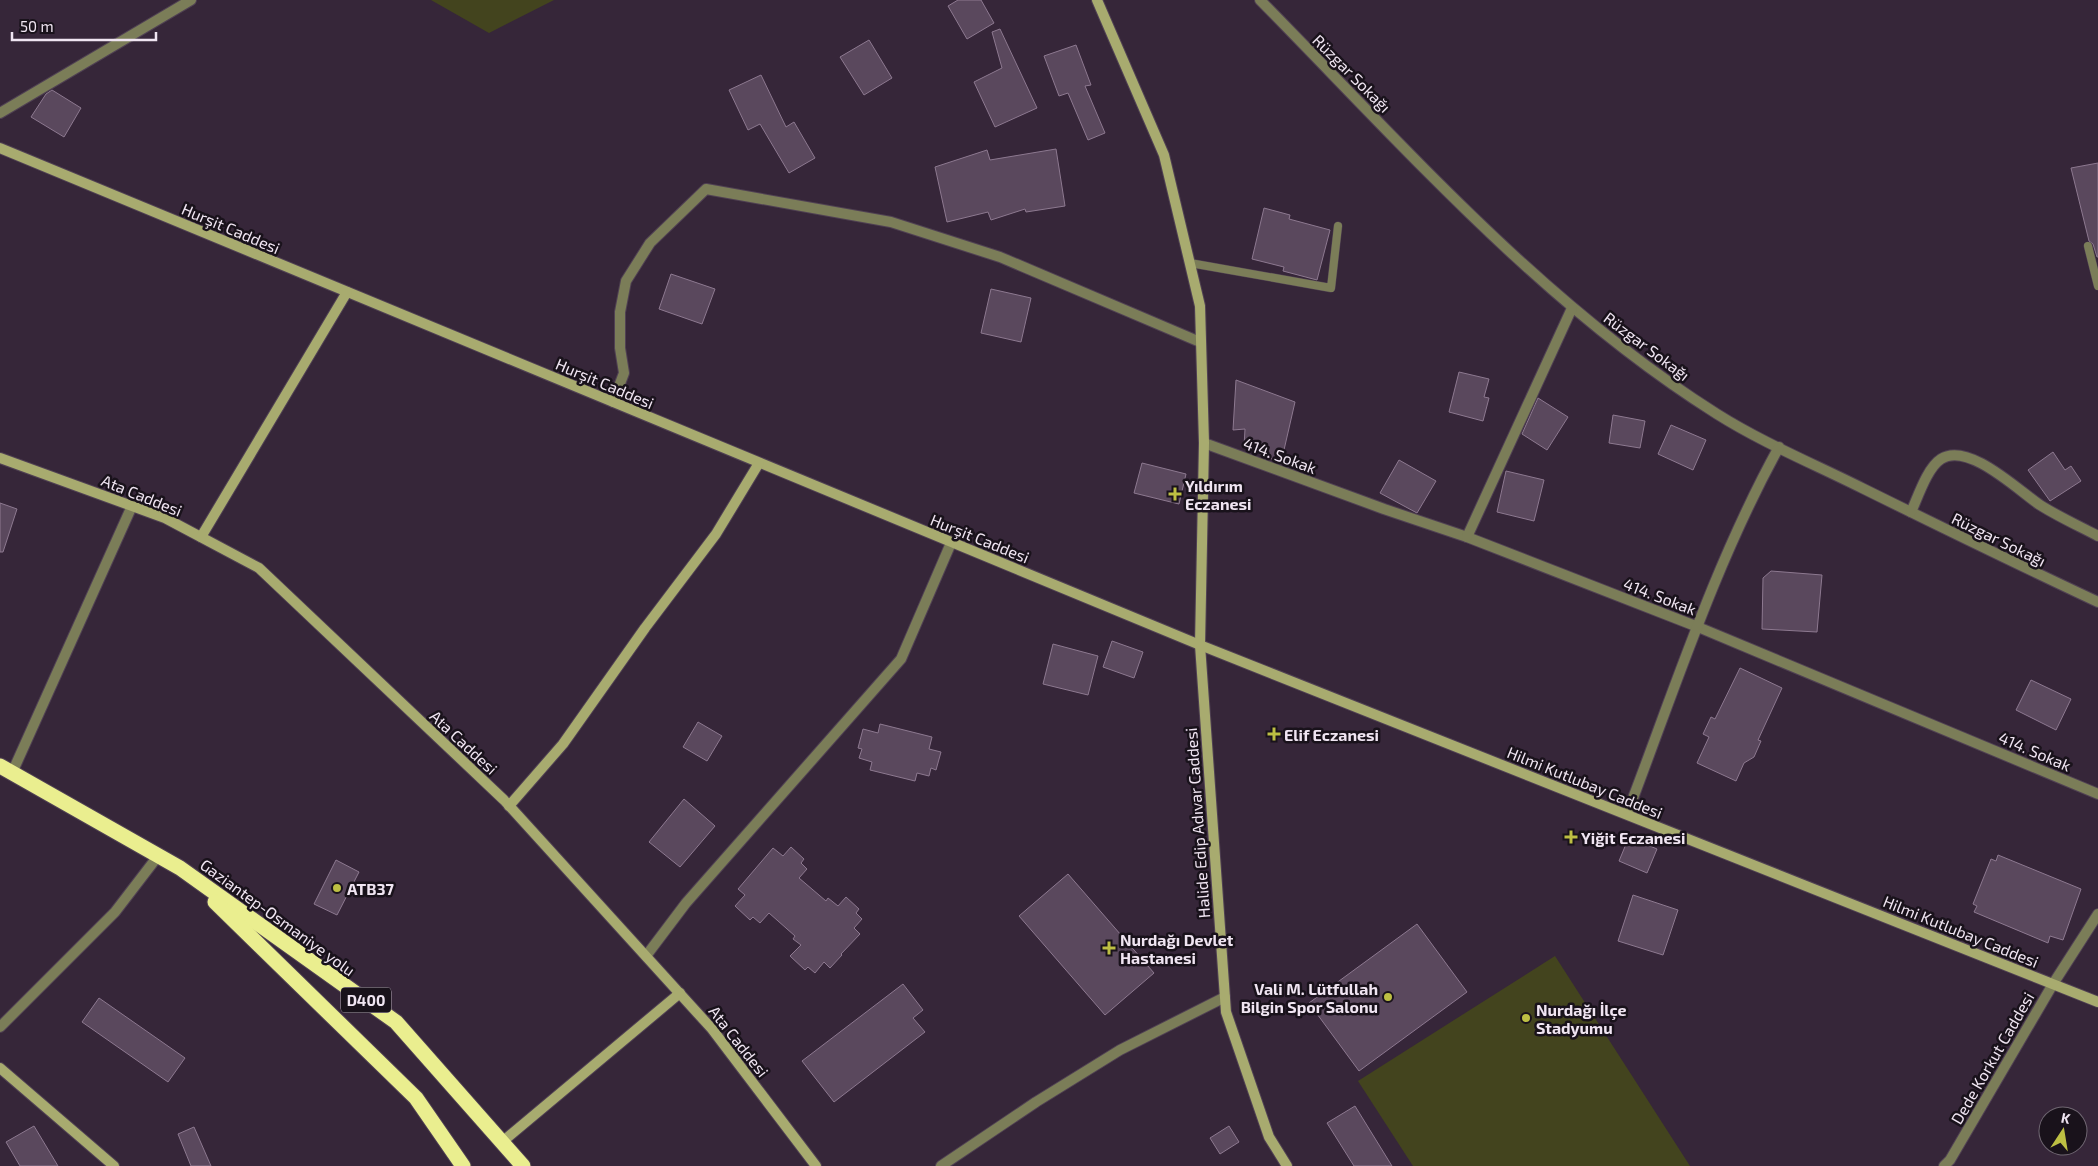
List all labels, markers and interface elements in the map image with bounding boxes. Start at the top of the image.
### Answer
scale bar [12,10,156,42]
text: 50 m [20,17,54,35]
street label: Rüzgar Sokağı [1309,30,1395,116]
street label: Hurşit Caddesi [179,199,283,258]
street label: Rüzgar Sokağı [1600,308,1694,384]
street label: Hurşit Caddesi [553,354,657,413]
street label: 414. Sokak [1241,433,1319,477]
street label: Ata Caddesi [99,470,185,520]
place label: Yıldırım Eczanesi [1185,476,1251,513]
marker: Yıldırım Eczanesi [1169,488,1181,500]
street label: Rüzgar Sokağı [1949,508,2049,570]
street label: Hurşit Caddesi [927,510,1032,567]
street label: 414. Sokak [1621,573,1699,619]
street label: Ata Caddesi [426,706,502,778]
place label: Elif Eczanesi [1284,725,1379,744]
street label: Halide Edip Adıvar Caddesi [1181,727,1213,919]
street label: 414. Sokak [1996,727,2074,775]
marker: Elif Eczanesi [1268,728,1280,740]
street label: Hilmi Kutlubay Caddesi [1505,742,1665,822]
place label: Yiğit Eczanesi [1581,828,1685,847]
marker: Yiğit Eczanesi [1565,831,1577,843]
street label: Gaziantep-Osmaniye yolu [197,854,359,980]
place label: ATB37 [347,879,394,898]
marker: ATB37 [331,882,343,894]
street label: Hilmi Kutlubay Caddesi [1881,891,2041,971]
place label: Nurdağı Devlet Hastanesi [1120,930,1234,967]
marker: Nurdağı Devlet Hastanesi [1102,941,1116,955]
place label: Vali M. Lütfullah Bilgin Spor Salonu [1241,979,1378,1016]
road number: D400 [341,988,391,1012]
street label: Dede Korkut Caddesi [1946,989,2038,1127]
marker: Vali M. Lütfullah Bilgin Spor Salonu [1382,991,1394,1003]
place label: Nurdağı İlçe Stadyumu [1536,1000,1627,1038]
street label: Ata Caddesi [705,1002,773,1080]
marker: Nurdağı İlçe Stadyumu [1520,1012,1532,1024]
north arrow [2038,1106,2088,1156]
text: K [2060,1109,2072,1127]

